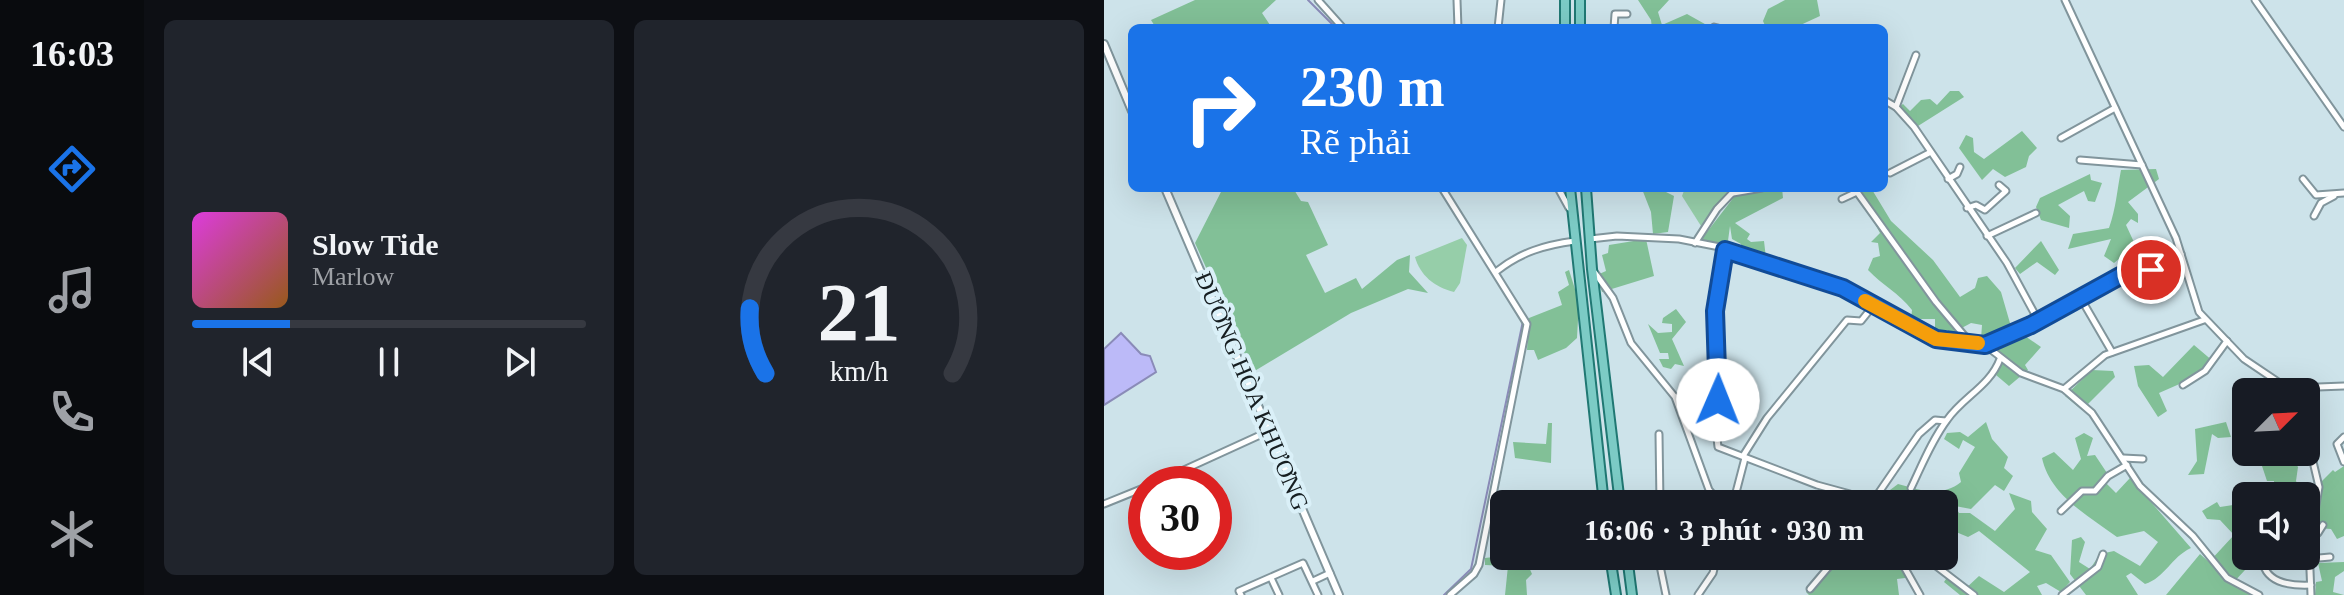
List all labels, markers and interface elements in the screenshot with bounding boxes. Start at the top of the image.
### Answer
text: 16:03 [30,34,114,74]
icon: right [1168,56,1272,160]
text: 230 m [1300,56,1445,118]
text: Rẽ phải [1300,122,1411,162]
icon: directions [44,141,100,197]
text: Slow Tide [312,228,438,261]
pin [2117,236,2185,304]
icon: arrive [2129,248,2173,292]
icon: music [44,262,100,318]
text: Marlow [312,262,394,291]
text: 21 [817,265,901,357]
street label: ĐƯỜNG HÒA KHƯƠNG [1190,268,1314,514]
icon: previous [236,340,280,384]
icon: pause [367,340,411,384]
icon: next [498,340,542,384]
text: km/h [830,356,888,387]
position arrow [1676,358,1760,442]
north arrow [2232,378,2320,466]
map controls [2232,378,2320,570]
icon: phone [44,384,100,440]
speed limit sign: 30 [1128,466,1232,570]
button: sound [2232,482,2320,570]
icon: climate [44,506,100,562]
text: 16:06 · 3 phút · 930 m [1584,513,1864,546]

